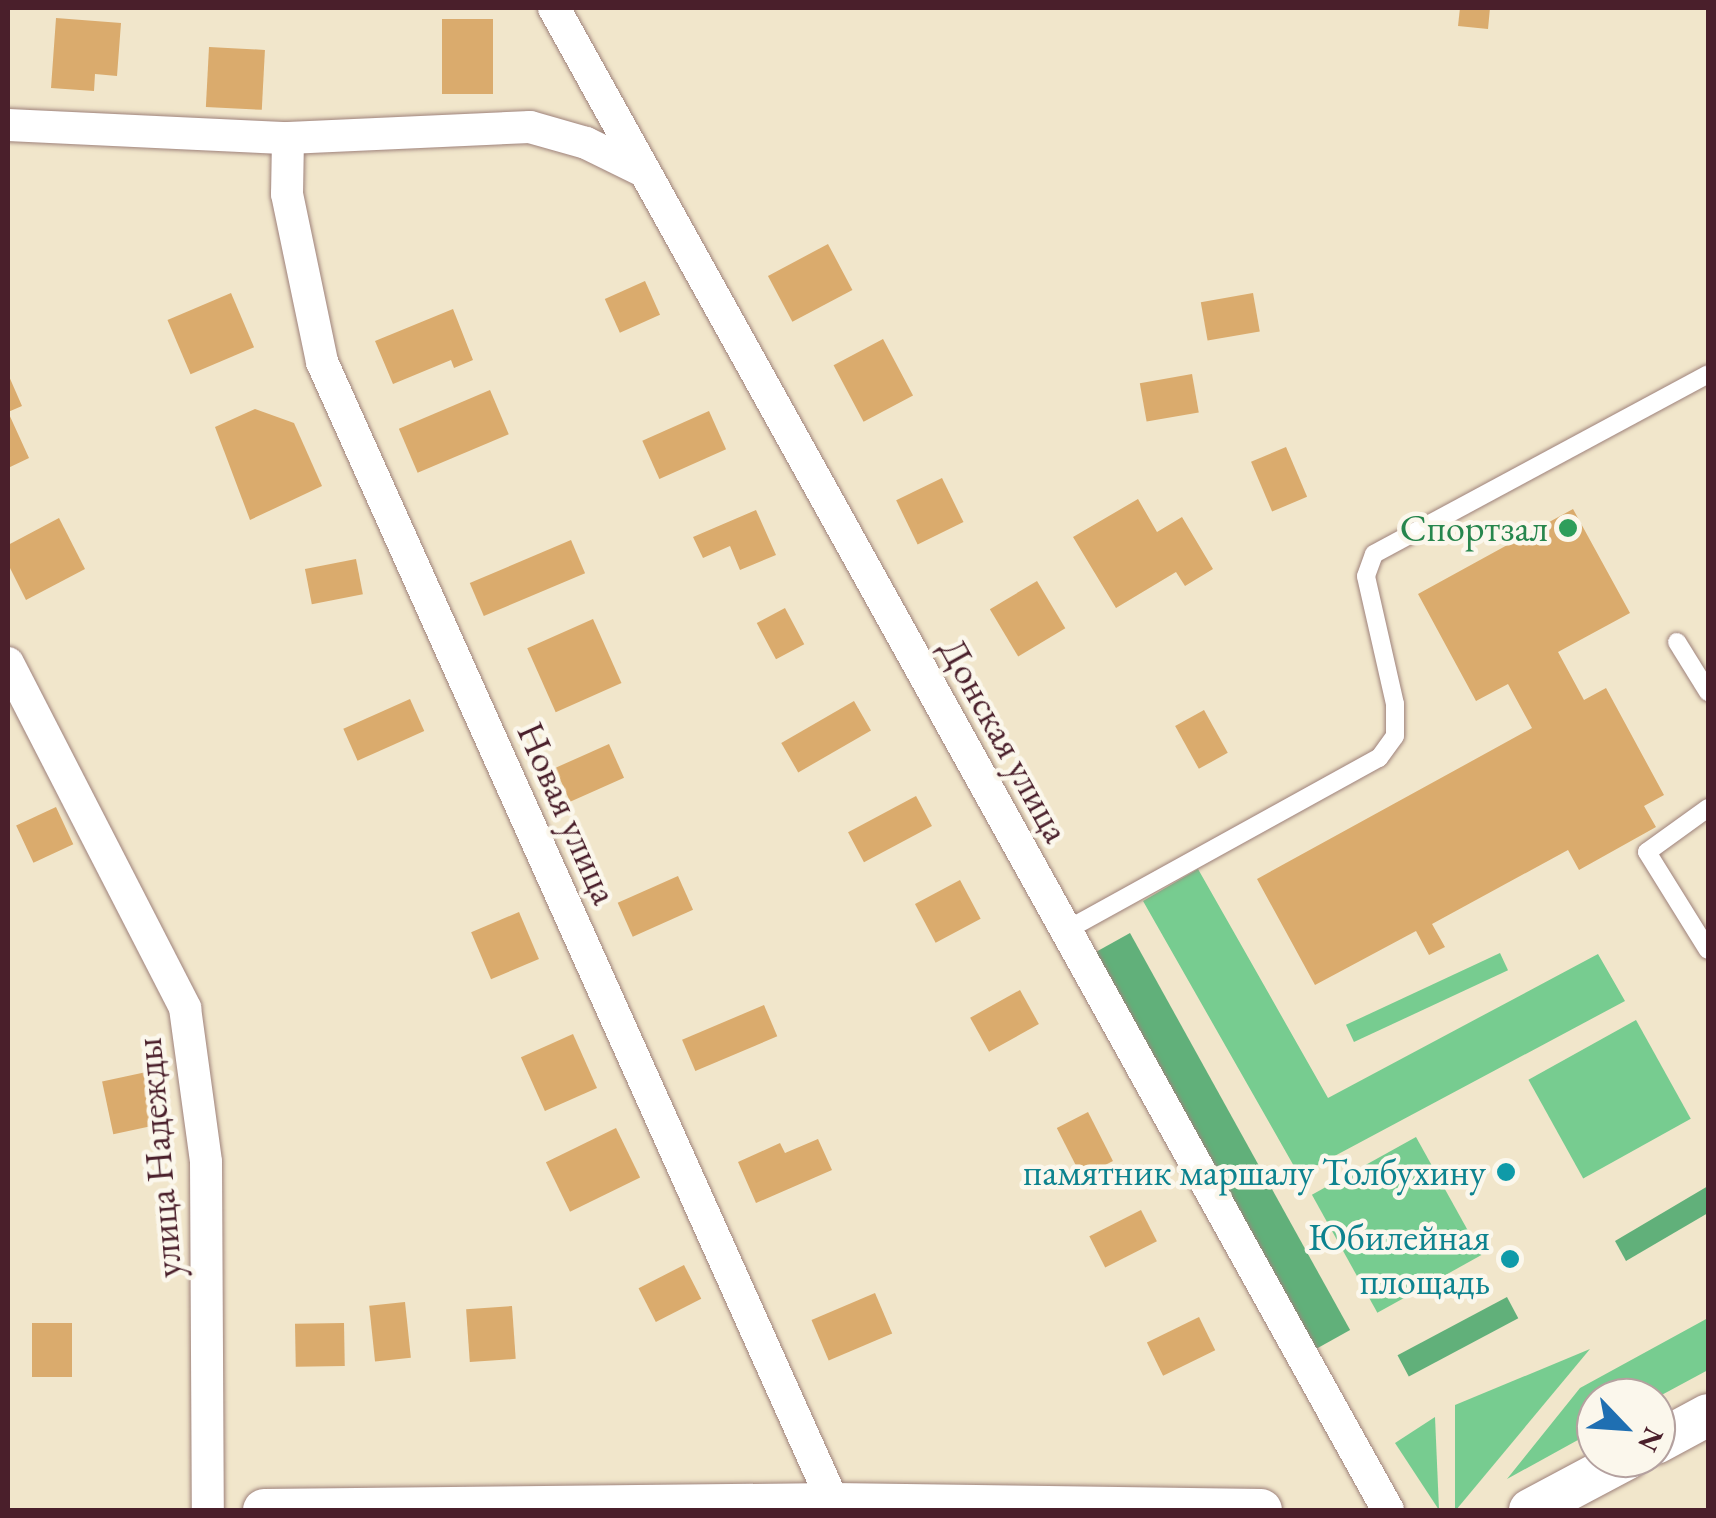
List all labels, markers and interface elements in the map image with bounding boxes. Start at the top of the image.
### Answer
place label: Спортзал [1400,505,1548,551]
marker: Спортзал [1557,517,1579,539]
street label: Донская улица [930,630,1080,850]
street label: Новая улица [508,715,628,911]
street label: улица Надежды [125,1036,191,1280]
place label: памятник маршалу Толбухину [1023,1149,1486,1195]
marker: памятник маршалу Толбухину [1495,1161,1517,1183]
place label: Юбилейная площадь [1308,1214,1490,1304]
marker: Юбилейная площадь [1499,1248,1521,1270]
north arrow [1576,1378,1676,1478]
text: N [1630,1422,1672,1458]

